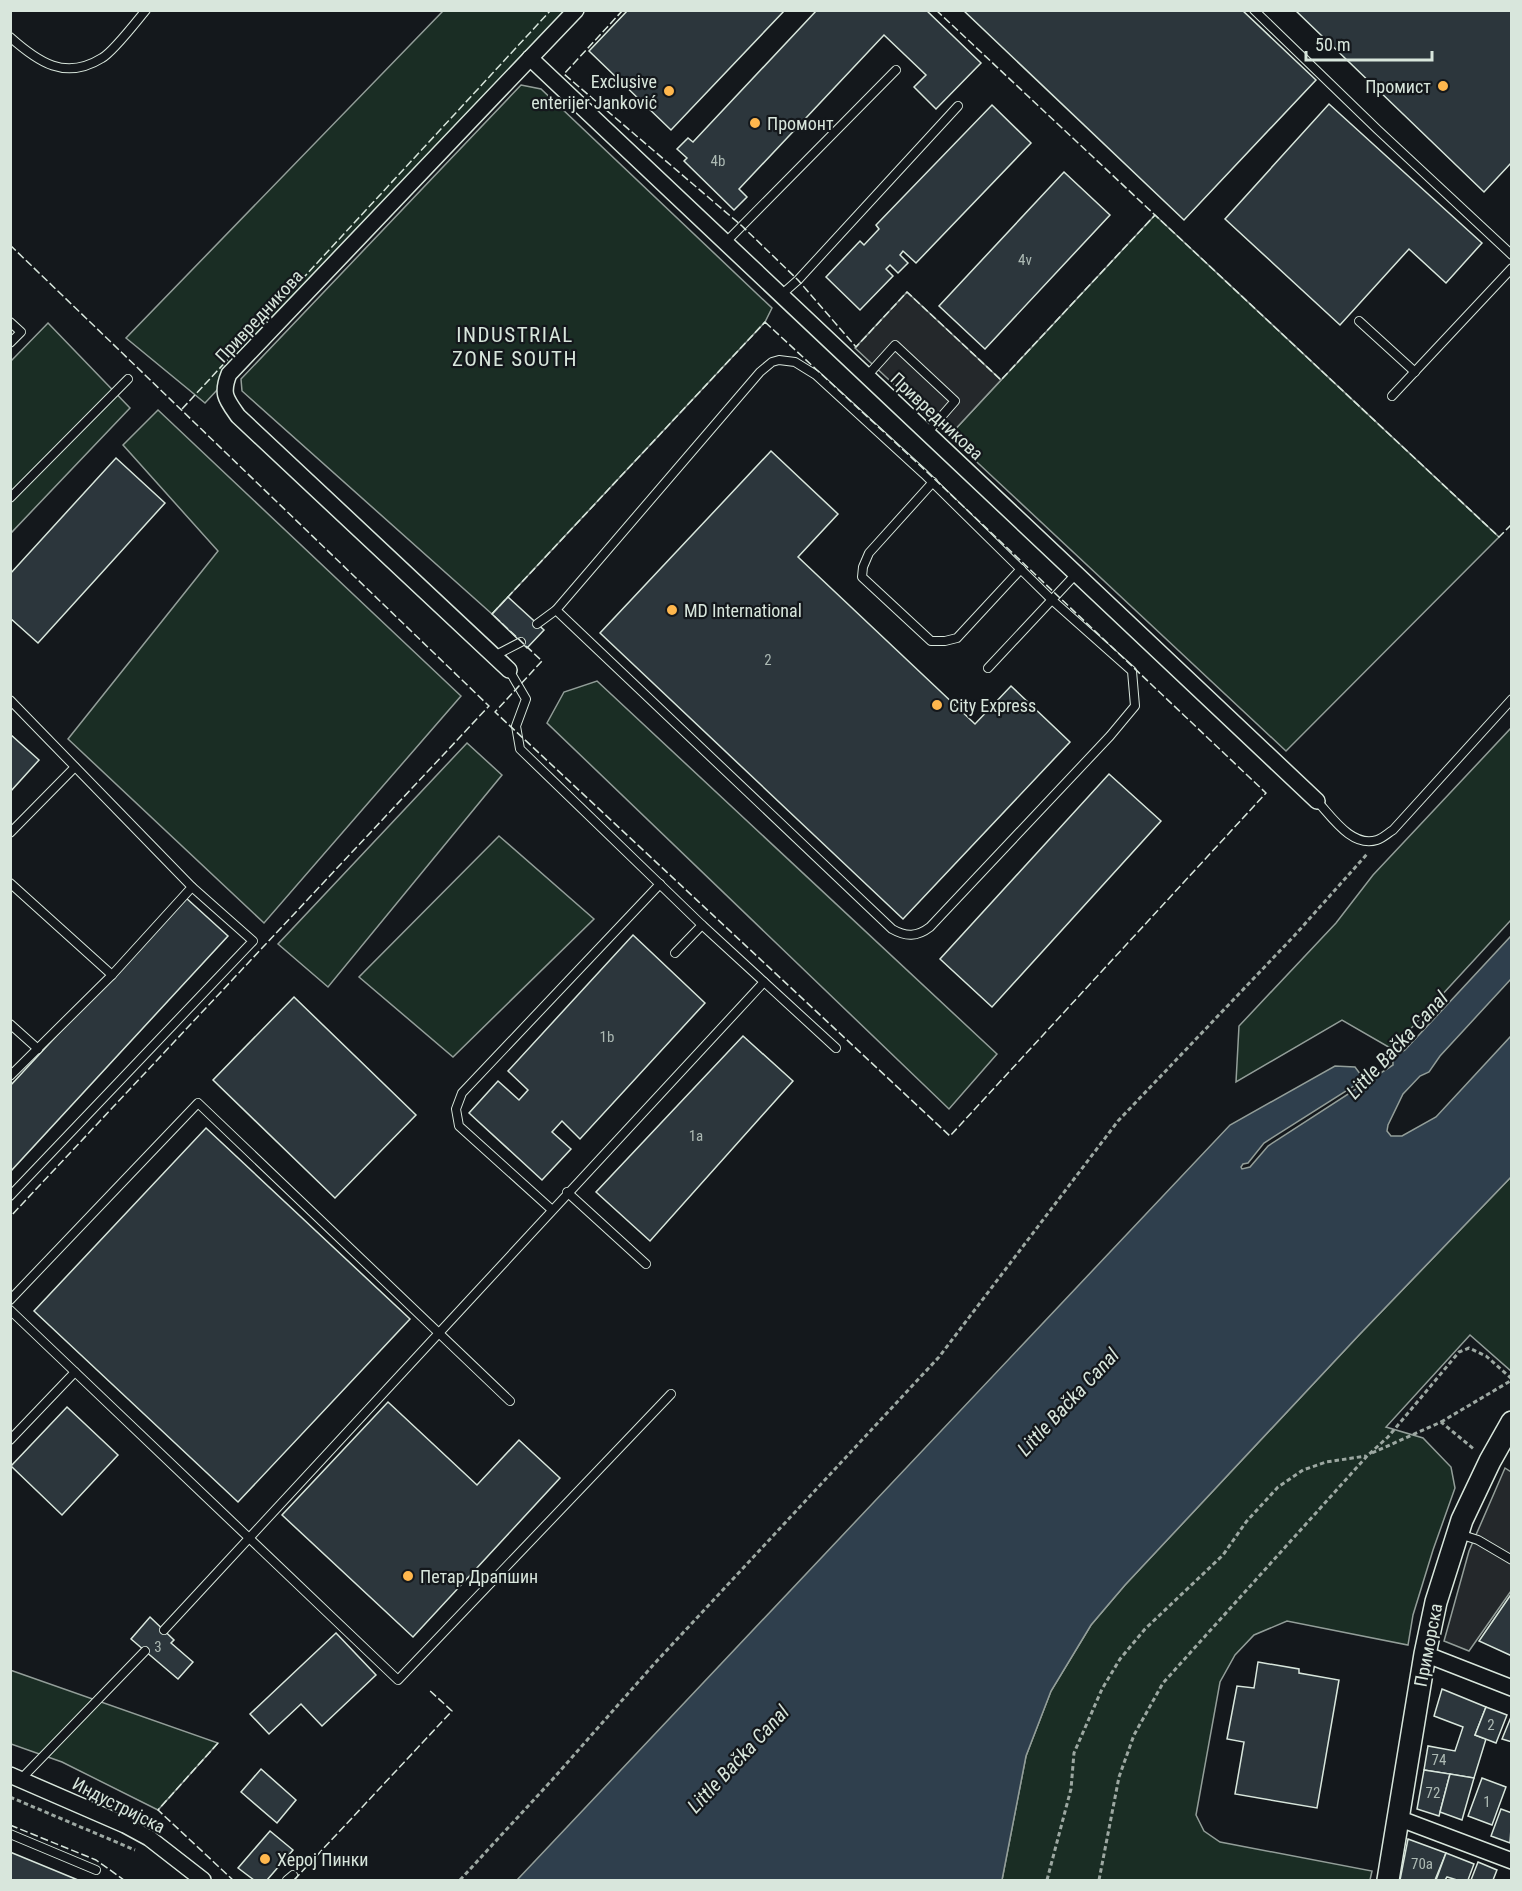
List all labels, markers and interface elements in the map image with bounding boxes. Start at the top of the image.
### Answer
scale bar [1306,24,1432,62]
text: 50 m [1315,34,1350,55]
place label: Exclusive enterijer Janković [531,71,657,113]
place label: Промист [1365,76,1431,97]
marker: Промист [1436,79,1450,93]
marker: Exclusive enterijer Janković [662,84,676,98]
place label: Промонт [767,113,834,134]
marker: Промонт [748,116,762,130]
house number: 4b [711,152,725,170]
house number: 4v [1018,251,1032,269]
street label: Привредникова [211,265,307,367]
district label: INDUSTRIAL ZONE SOUTH [452,323,578,371]
street label: Привредникова [886,368,988,464]
place label: MD International [684,600,802,621]
marker: MD International [665,603,679,617]
house number: 2 [764,651,772,669]
place label: City Express [949,695,1036,716]
marker: City Express [930,698,944,712]
water label: Little Bačka Canal [1341,986,1453,1104]
house number: 1b [600,1028,614,1046]
house number: 1a [689,1127,703,1145]
water label: Little Bačka Canal [1012,1343,1124,1461]
place label: Петар Драпшин [420,1566,538,1587]
marker: Петар Драпшин [401,1569,415,1583]
street label: Приморска [1410,1602,1446,1688]
house number: 3 [154,1638,162,1656]
water label: Little Bačka Canal [682,1700,794,1818]
house number: 2 [1487,1716,1495,1734]
house number: 74 [1432,1751,1446,1769]
street label: Индустријска [69,1773,169,1837]
house number: 72 [1426,1784,1440,1802]
house number: 1 [1483,1793,1491,1811]
place label: Херој Пинки [277,1849,369,1870]
marker: Херој Пинки [258,1852,272,1866]
house number: 70a [1411,1855,1433,1873]

